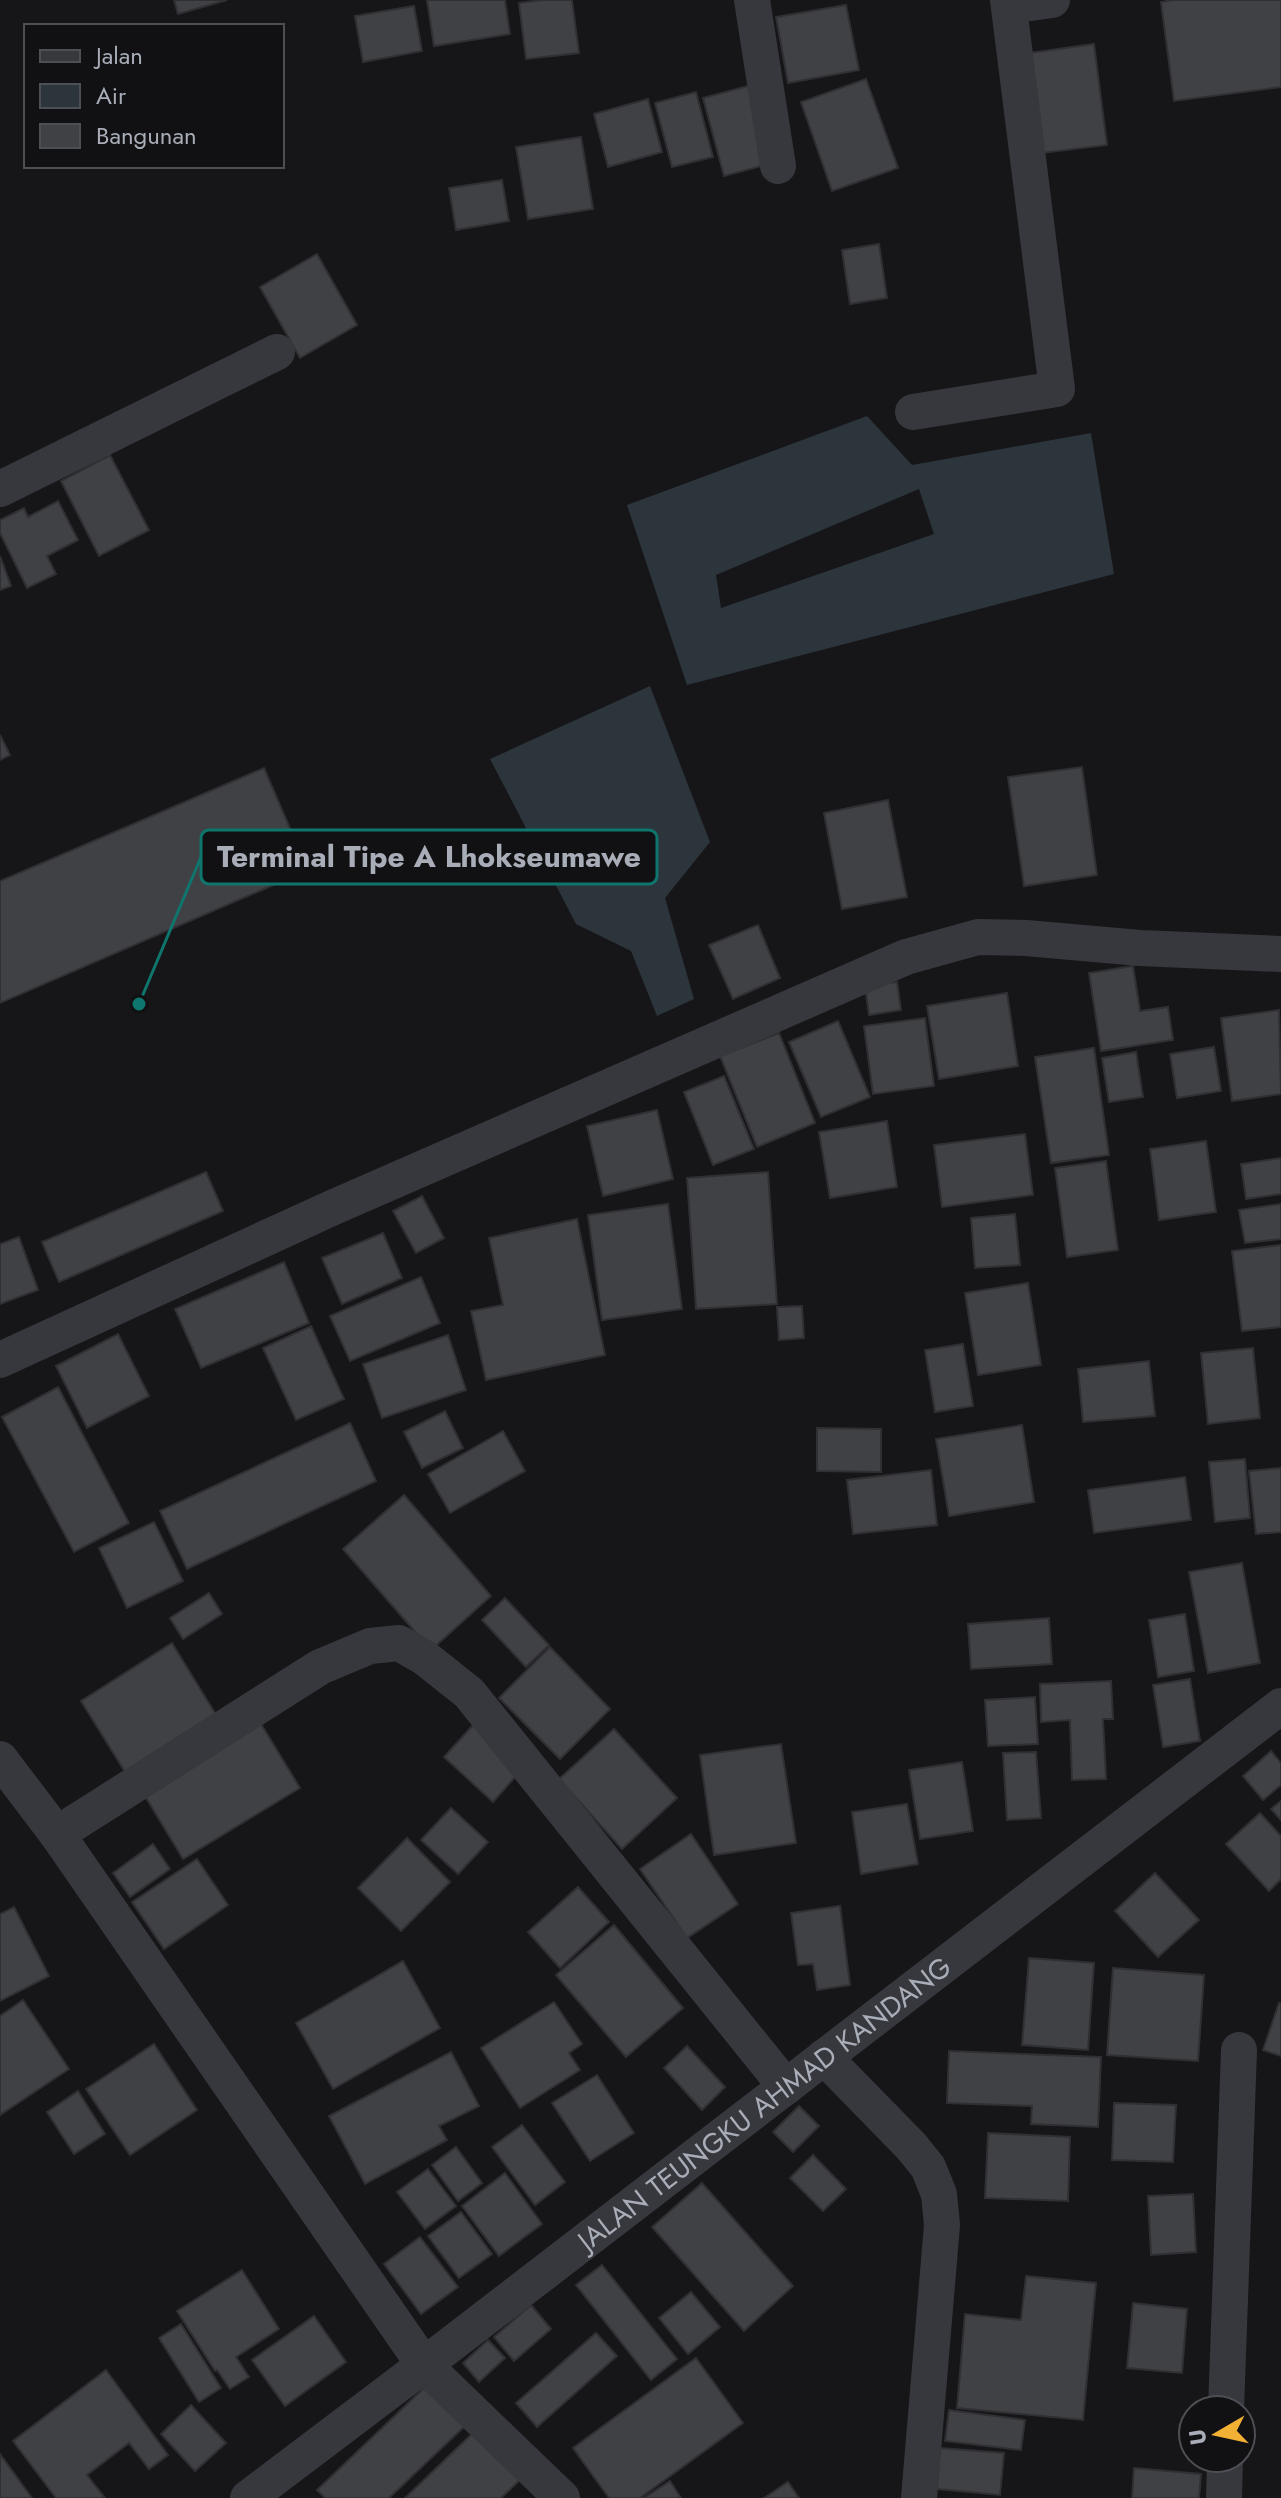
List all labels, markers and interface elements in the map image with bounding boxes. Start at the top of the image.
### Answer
legend [24,24,284,168]
text: Jalan [93,38,143,73]
text: Air [96,78,127,113]
text: Bangunan [96,118,197,153]
callout: Terminal Tipe A Lhokseumawe [201,830,657,884]
text: Terminal Tipe A Lhokseumawe [217,835,641,878]
street label: JALAN TEUNGKU AHMAD KANDANG [566,1947,960,2263]
north arrow [1177,2394,1257,2474]
text: U [1180,2427,1214,2447]

